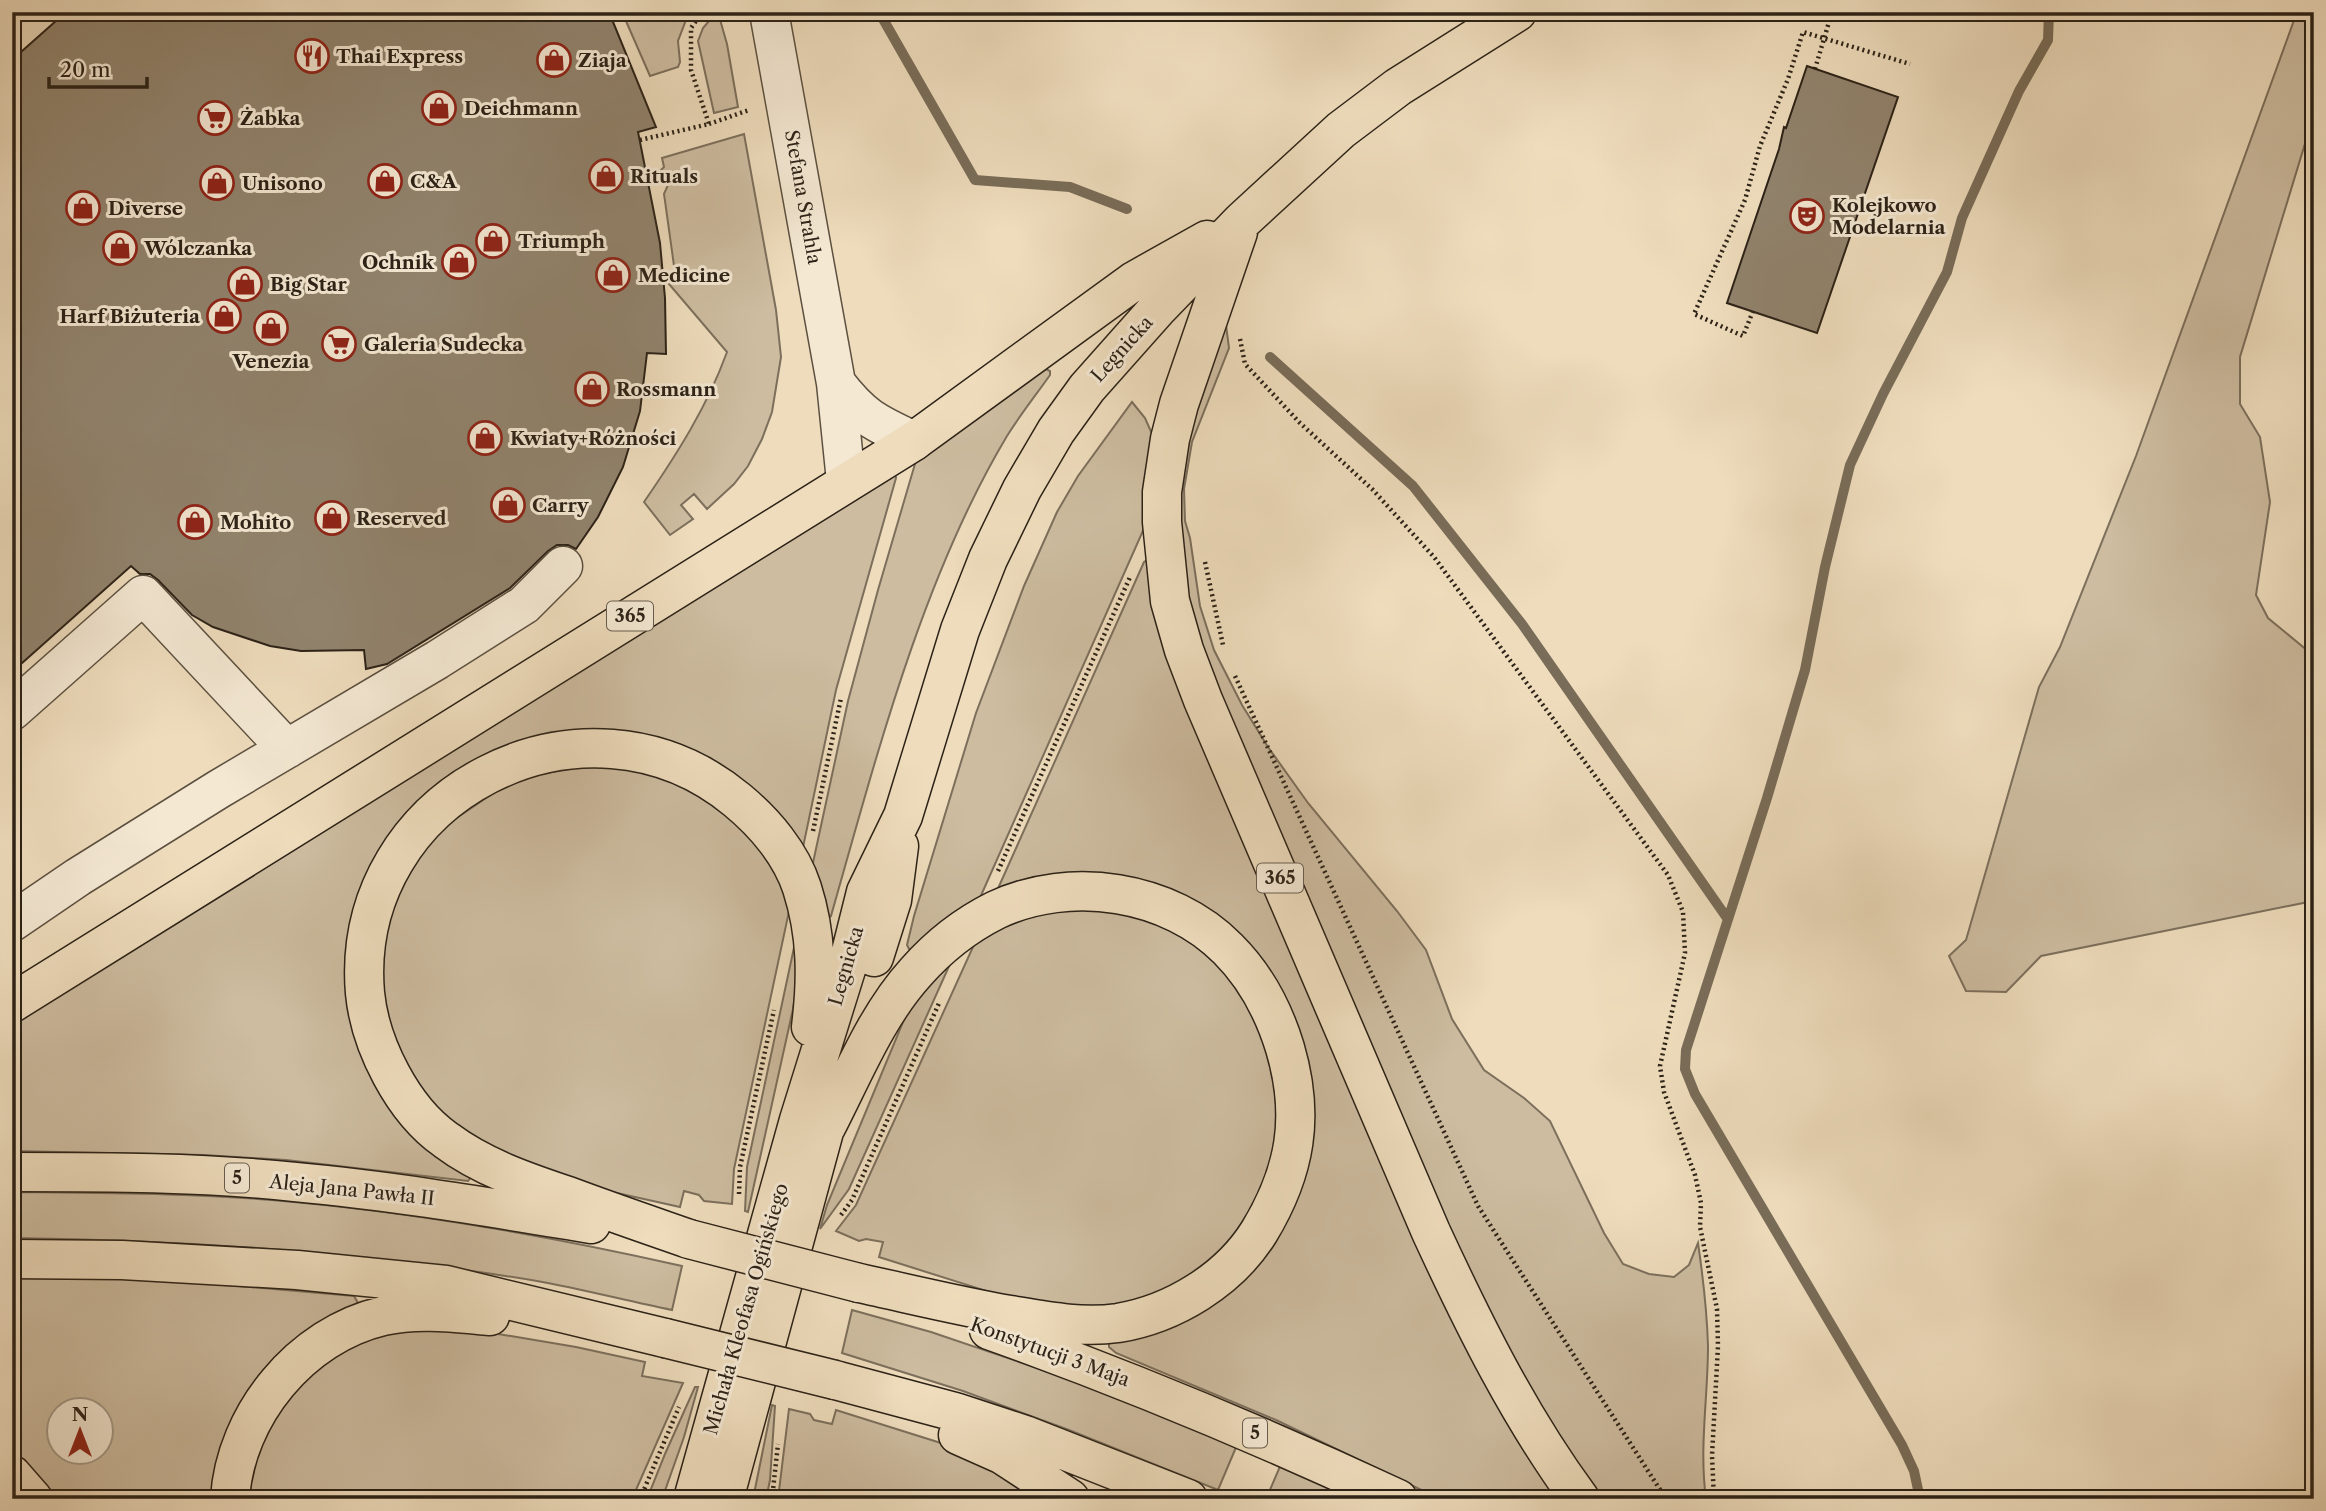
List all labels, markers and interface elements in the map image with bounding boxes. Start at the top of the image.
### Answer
restaurant icon: Thai Express [293,37,331,75]
shop icon: Ziaja [535,41,573,79]
place label: Thai Express [336,45,463,68]
scale bar [49,46,147,90]
place label: Ziaja [578,49,628,72]
text: 20 m [60,57,111,82]
shop icon: Deichmann [420,89,458,127]
place label: Deichmann [464,97,578,120]
supermarket icon: Żabka [196,99,234,137]
place label: Żabka [240,107,301,130]
street label: Stefana Strahla [780,128,826,266]
shop icon: Rituals [587,157,625,195]
shop icon: C&A [366,162,404,200]
shop icon: Unisono [198,164,236,202]
place label: Rituals [630,165,698,188]
place label: C&A [410,170,458,193]
place label: Unisono [242,172,323,195]
shop icon: Diverse [64,189,102,227]
place label: Kolejkowo Modelarnia [1832,194,1947,239]
place label: Diverse [108,197,183,220]
theatre icon: Kolejkowo Modelarnia [1788,197,1826,235]
shop icon: Triumph [474,222,512,260]
shop icon: Wólczanka [101,229,139,267]
place label: Triumph [518,230,605,253]
place label: Wólczanka [143,237,253,260]
shop icon: Ochnik [440,243,478,281]
place label: Ochnik [362,251,434,274]
shop icon: Medicine [594,256,632,294]
place label: Medicine [638,264,730,287]
shop icon: Big Star [226,265,264,303]
place label: Big Star [270,273,347,296]
shop icon: Harf Biżuteria [205,297,243,335]
place label: Harf Biżuteria [60,305,201,328]
shop icon: Venezia [252,309,290,347]
street label: Legnicka [1086,311,1158,387]
supermarket icon: Galeria Sudecka [320,325,358,363]
place label: Galeria Sudecka [364,333,524,356]
place label: Venezia [231,350,311,373]
shop icon: Rossmann [573,370,611,408]
place label: Rossmann [616,378,716,401]
shop icon: Kwiaty+Różności [466,419,504,457]
place label: Kwiaty+Różności [510,427,677,450]
shop icon: Carry [489,486,527,524]
place label: Carry [532,494,590,517]
shop icon: Reserved [313,499,351,537]
shop icon: Mohito [176,503,214,541]
place label: Reserved [356,507,447,530]
place label: Mohito [220,511,291,534]
road number: 365 [607,602,653,630]
road number: 365 [1257,864,1303,892]
street label: Legnicka [824,924,868,1008]
road number: 5 [225,1163,249,1192]
street label: Aleja Jana Pawła II [267,1170,436,1210]
street label: Michała Kleofasa Ogińskiego [699,1181,793,1437]
street label: Konstytucji 3 Maja [967,1313,1133,1391]
north arrow [46,1396,116,1466]
text: N [72,1403,88,1426]
road number: 5 [1243,1418,1267,1448]

